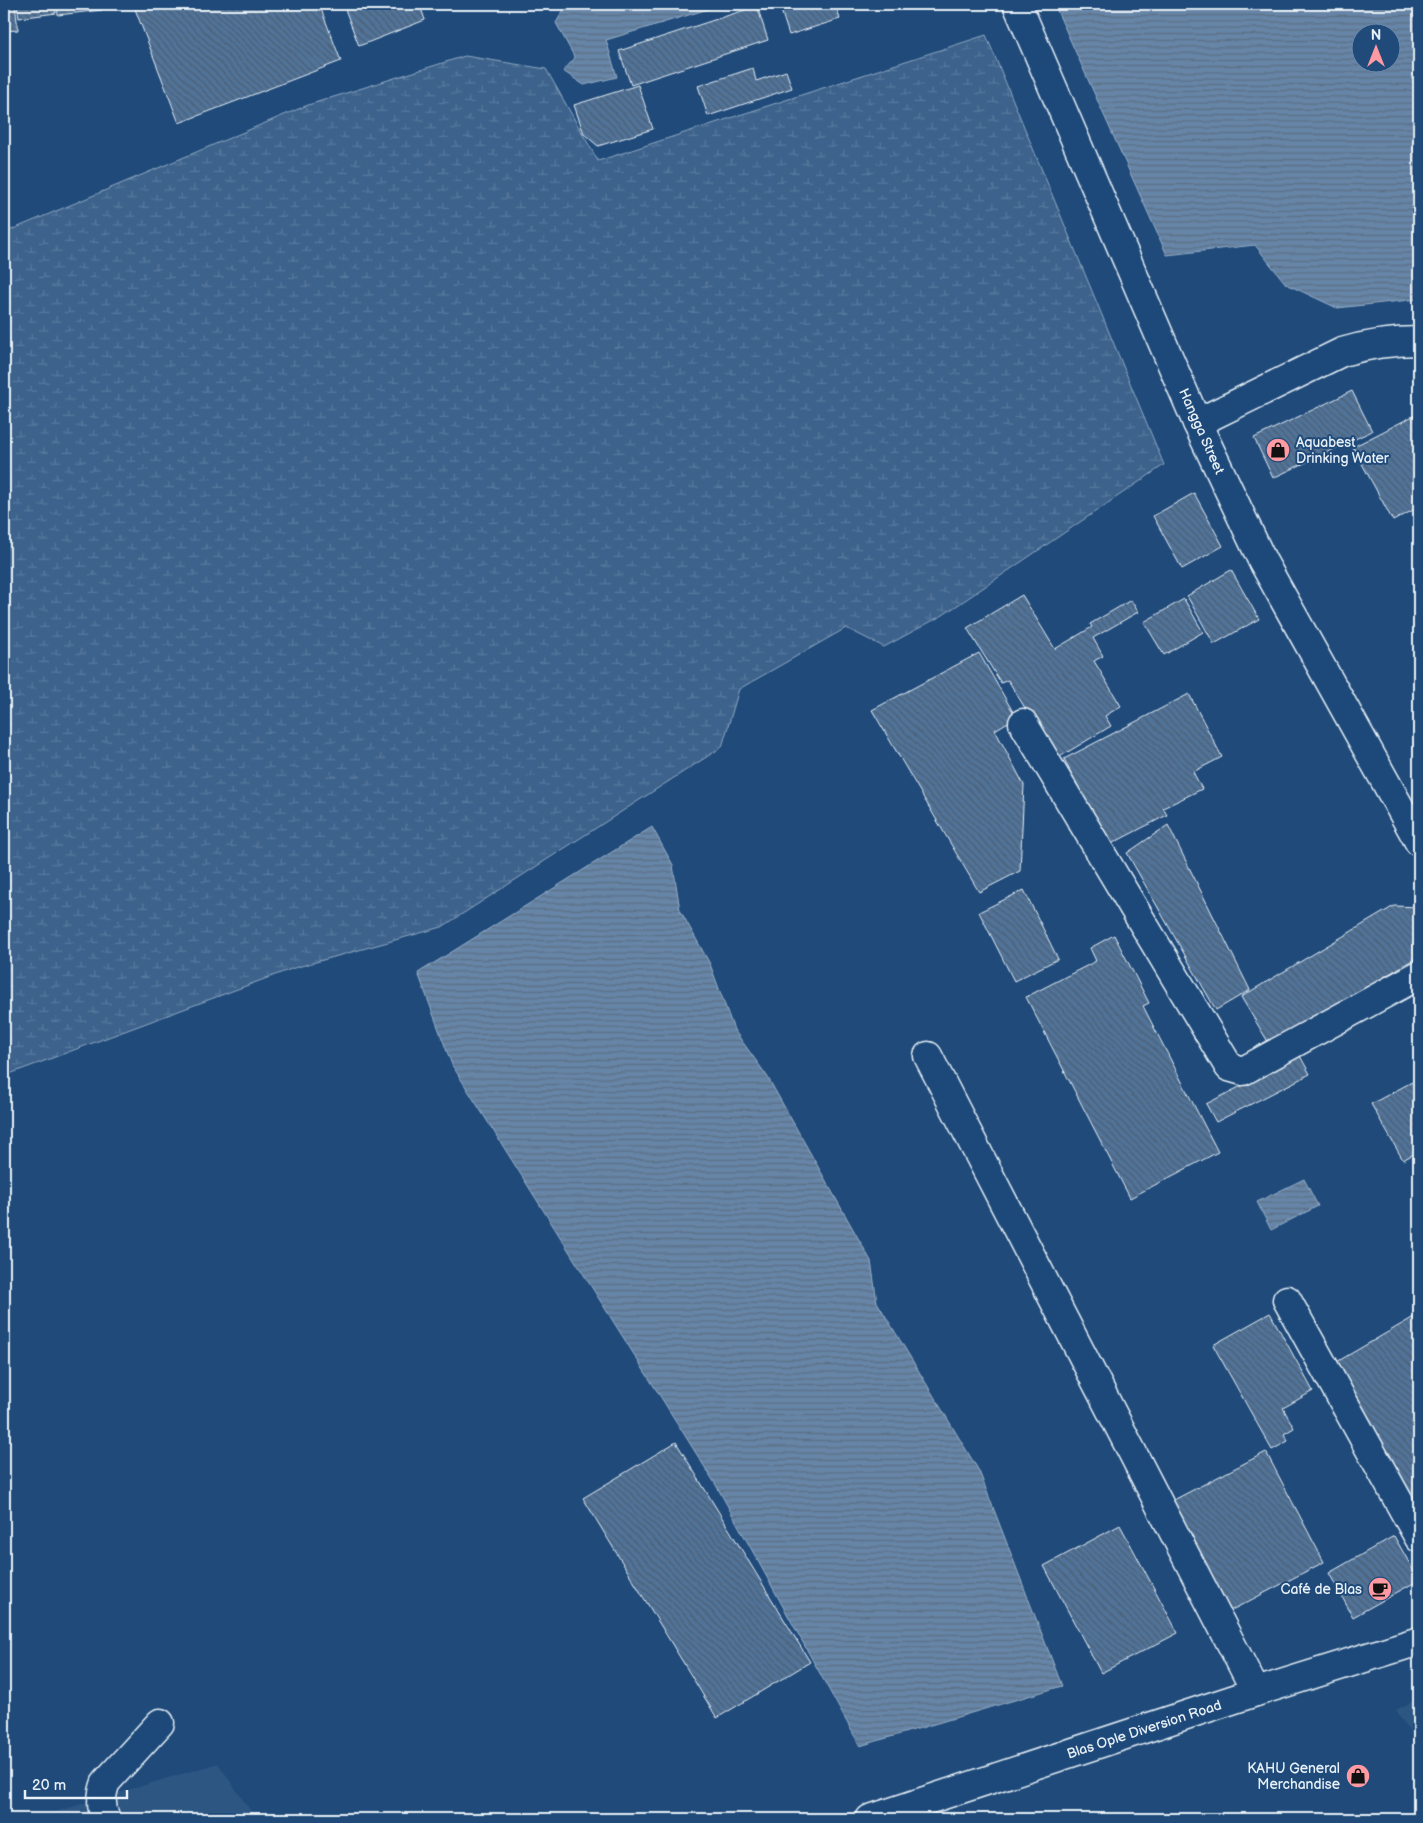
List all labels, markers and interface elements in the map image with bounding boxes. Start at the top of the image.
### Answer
north arrow [1350,22,1400,72]
text: N [1371,27,1381,44]
street label: Hangga Street [1175,386,1228,477]
place label: Aquabest Drinking Water [1296,434,1390,467]
shop icon: Aquabest Drinking Water [1265,437,1291,463]
cafe icon: Café de Blas [1367,1576,1393,1602]
place label: Café de Blas [1281,1581,1362,1598]
street label: Blas Ople Diversion Road [1065,1696,1224,1763]
place label: KAHU General Merchandise [1247,1760,1340,1793]
shop icon: KAHU General Merchandise [1345,1763,1371,1789]
scale bar [25,1768,128,1800]
text: 20 m [32,1776,66,1795]

